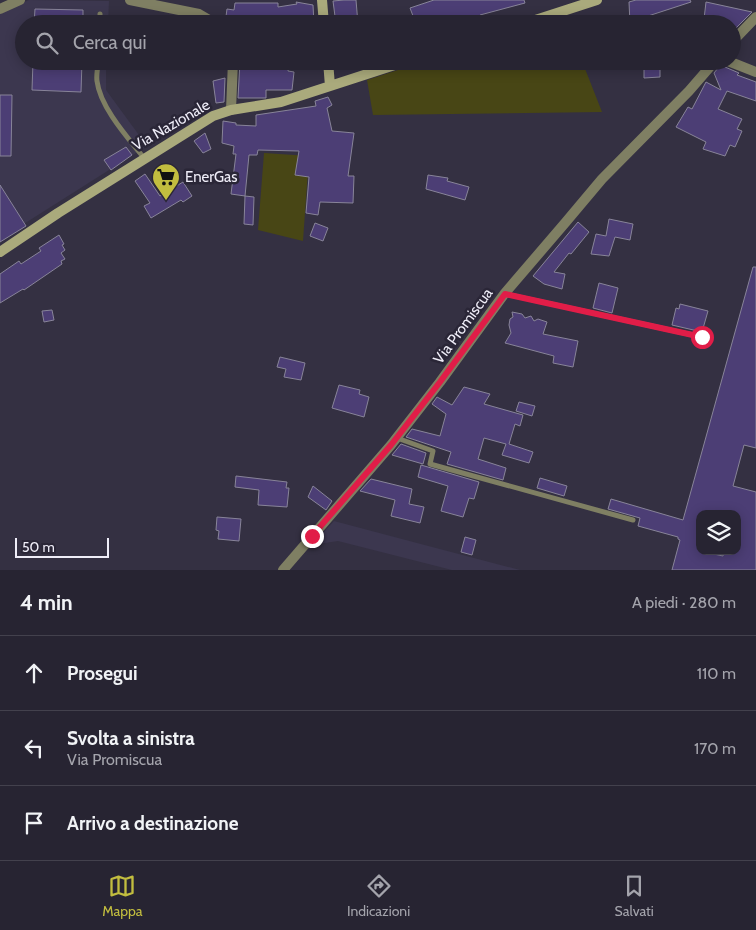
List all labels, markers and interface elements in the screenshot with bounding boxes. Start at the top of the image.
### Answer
search box [15,15,741,70]
icon: search [33,29,61,57]
text: Cerca qui [73,31,147,54]
street label: Via Nazionale [129,95,213,154]
supermarket icon: EnerGas [151,162,181,201]
place label: EnerGas [185,168,237,186]
street label: Via Promiscua [429,284,497,367]
route start [691,326,714,349]
map controls [696,510,741,555]
button: layers [696,510,741,555]
route end [301,525,324,548]
scale bar [15,535,109,558]
text: 50 m [22,538,55,556]
text: 4 min [20,590,73,615]
text: A piedi · 280 m [632,593,736,612]
icon: ahead [20,659,48,687]
text: Prosegui [67,662,138,685]
text: 110 m [697,664,736,683]
text: Svolta a sinistra [67,727,195,750]
icon: left [20,734,48,762]
text: 170 m [694,739,736,758]
text: Via Promiscua [67,750,162,769]
icon: arrive [20,809,48,837]
text: Arrivo a destinazione [67,812,238,835]
tab: Mappa [102,872,143,920]
tab: Indicazioni [347,872,410,920]
tab: Salvati [615,872,654,920]

